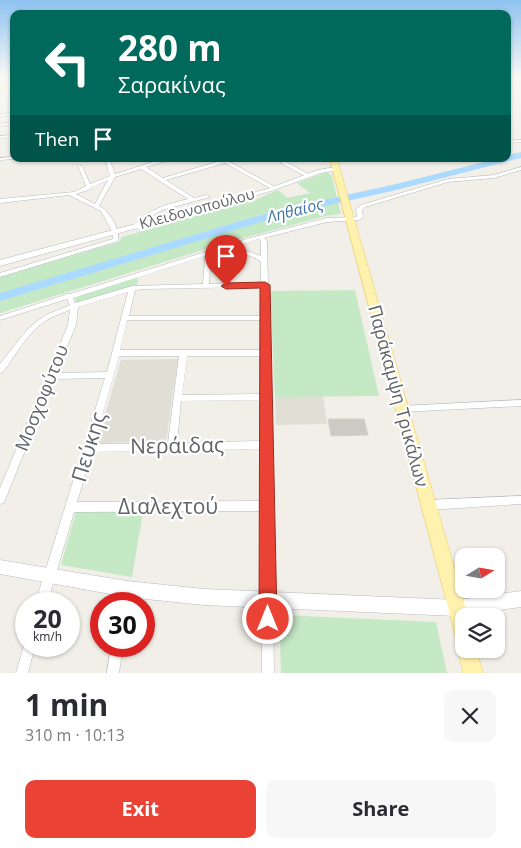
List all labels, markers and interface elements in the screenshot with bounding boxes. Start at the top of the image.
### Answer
text: 280 m [118,24,222,71]
icon: left [35,30,100,95]
text: Σαρακίνας [118,69,226,99]
icon: arrive [89,125,117,153]
text: Then [35,126,79,152]
street label: Κλειδονοπούλου [137,183,257,233]
water label: Ληθαίος [264,192,326,228]
pin [205,235,247,286]
icon: arrive [212,242,240,270]
street label: Παράκαμψη Τρικάλων [363,302,435,490]
street label: Μοσχοφύτου [9,341,73,454]
street label: Πεύκης [64,408,112,485]
street label: Νεράιδας [130,430,224,460]
street label: Διαλεχτού [118,492,218,520]
north arrow [455,548,505,598]
map controls [455,548,505,658]
speed limit sign: 30 [90,592,155,657]
position arrow [241,592,293,644]
text: 20 [33,601,62,635]
button: layers [455,608,505,658]
text: km/h [33,628,62,645]
text: 1 min [25,684,108,725]
button: close [444,690,496,742]
text: 310 m · 10:13 [25,724,125,746]
button: Exit [25,780,256,838]
button: Share [266,780,496,838]

